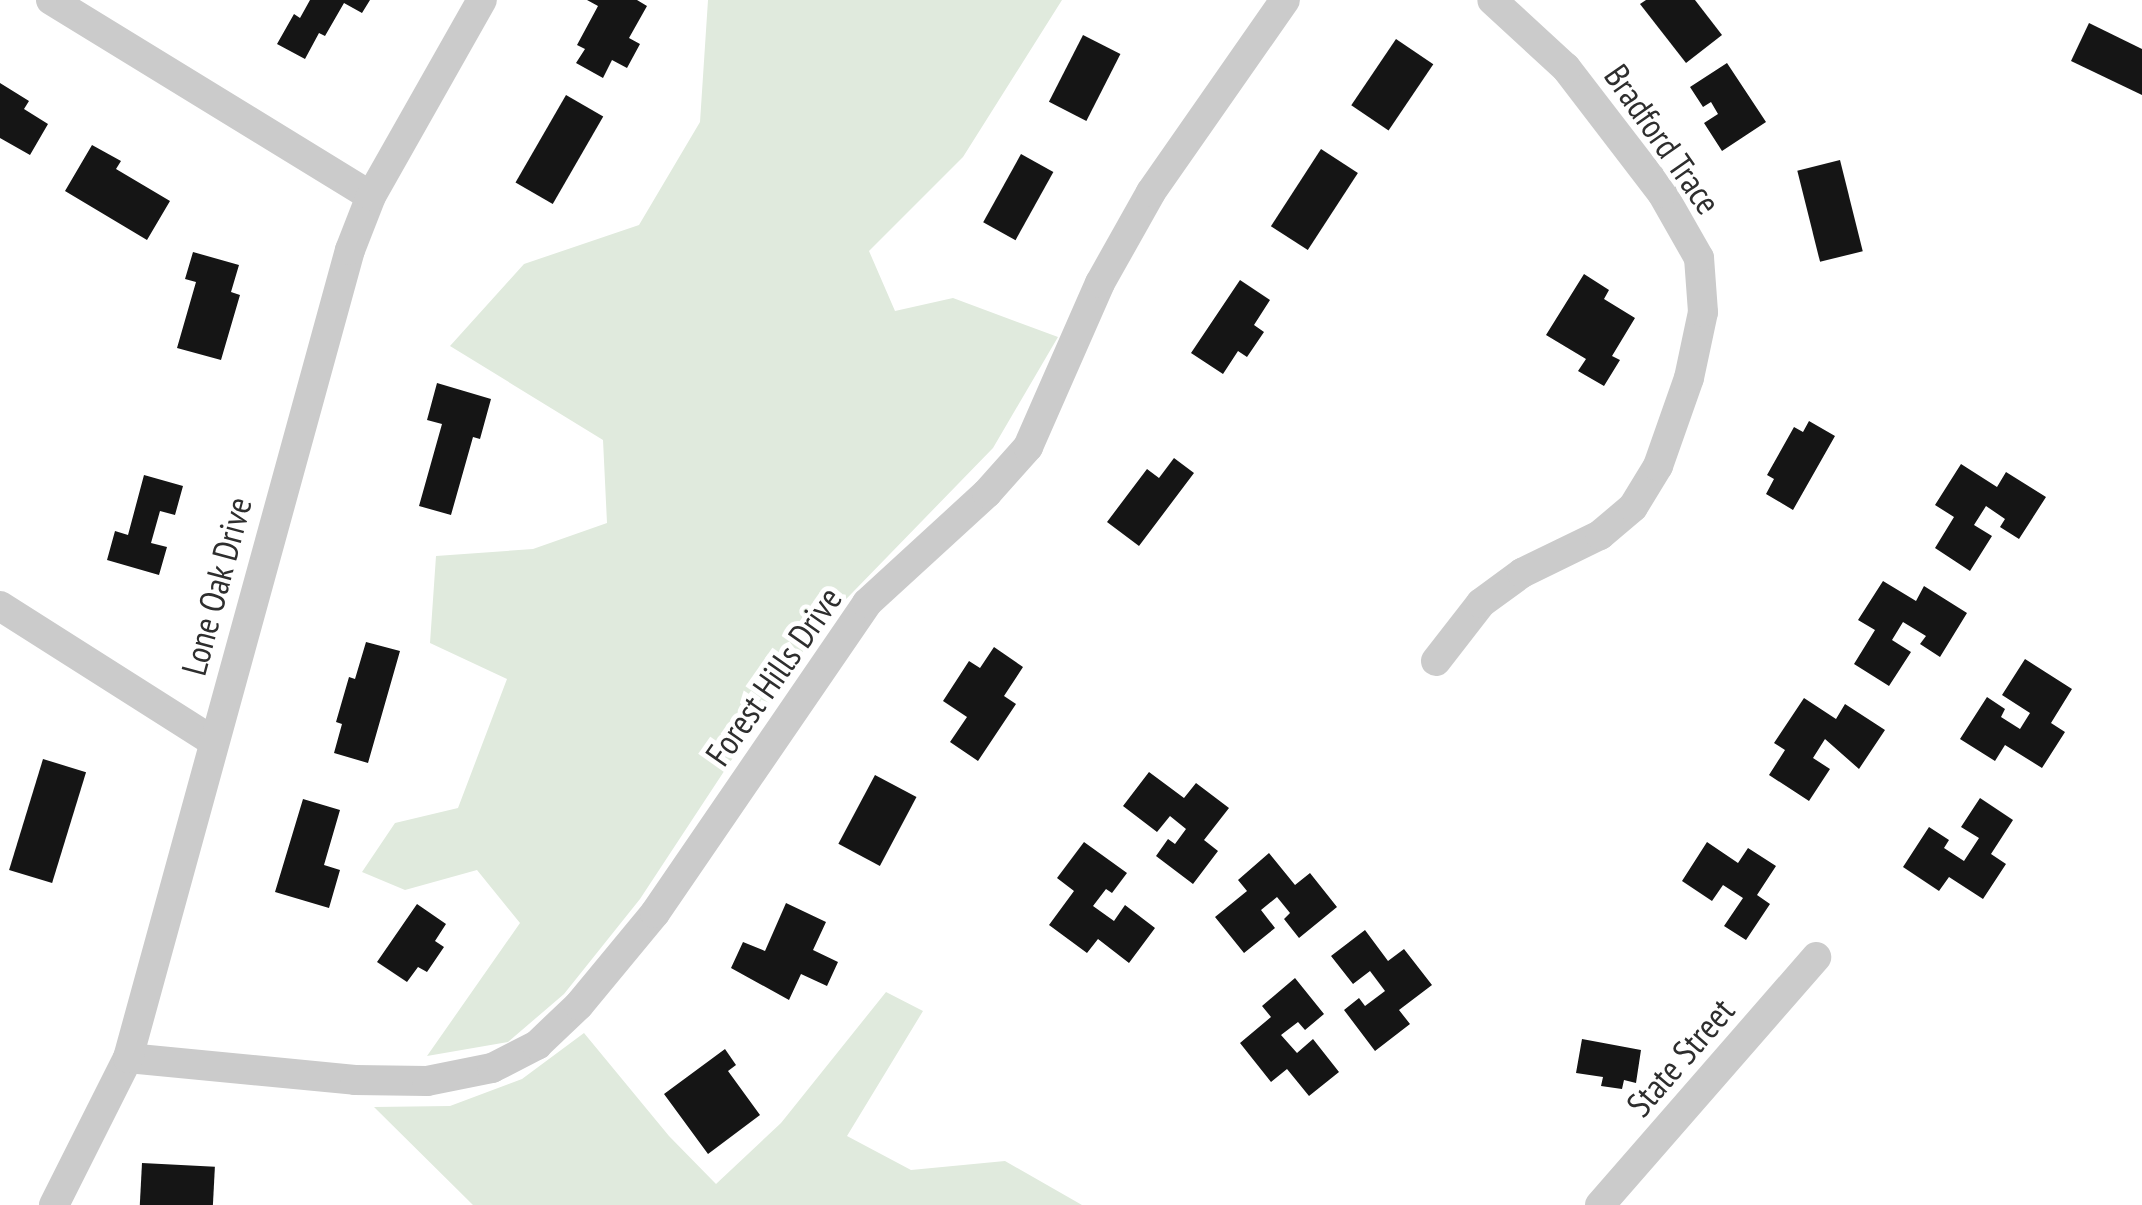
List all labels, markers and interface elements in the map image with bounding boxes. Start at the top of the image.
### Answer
street label: Bradford Trace [1596,56,1730,222]
street label: Lone Oak Drive [172,492,260,680]
street label: Forest Hills Drive [696,579,850,773]
street label: State Street [1617,990,1743,1124]

